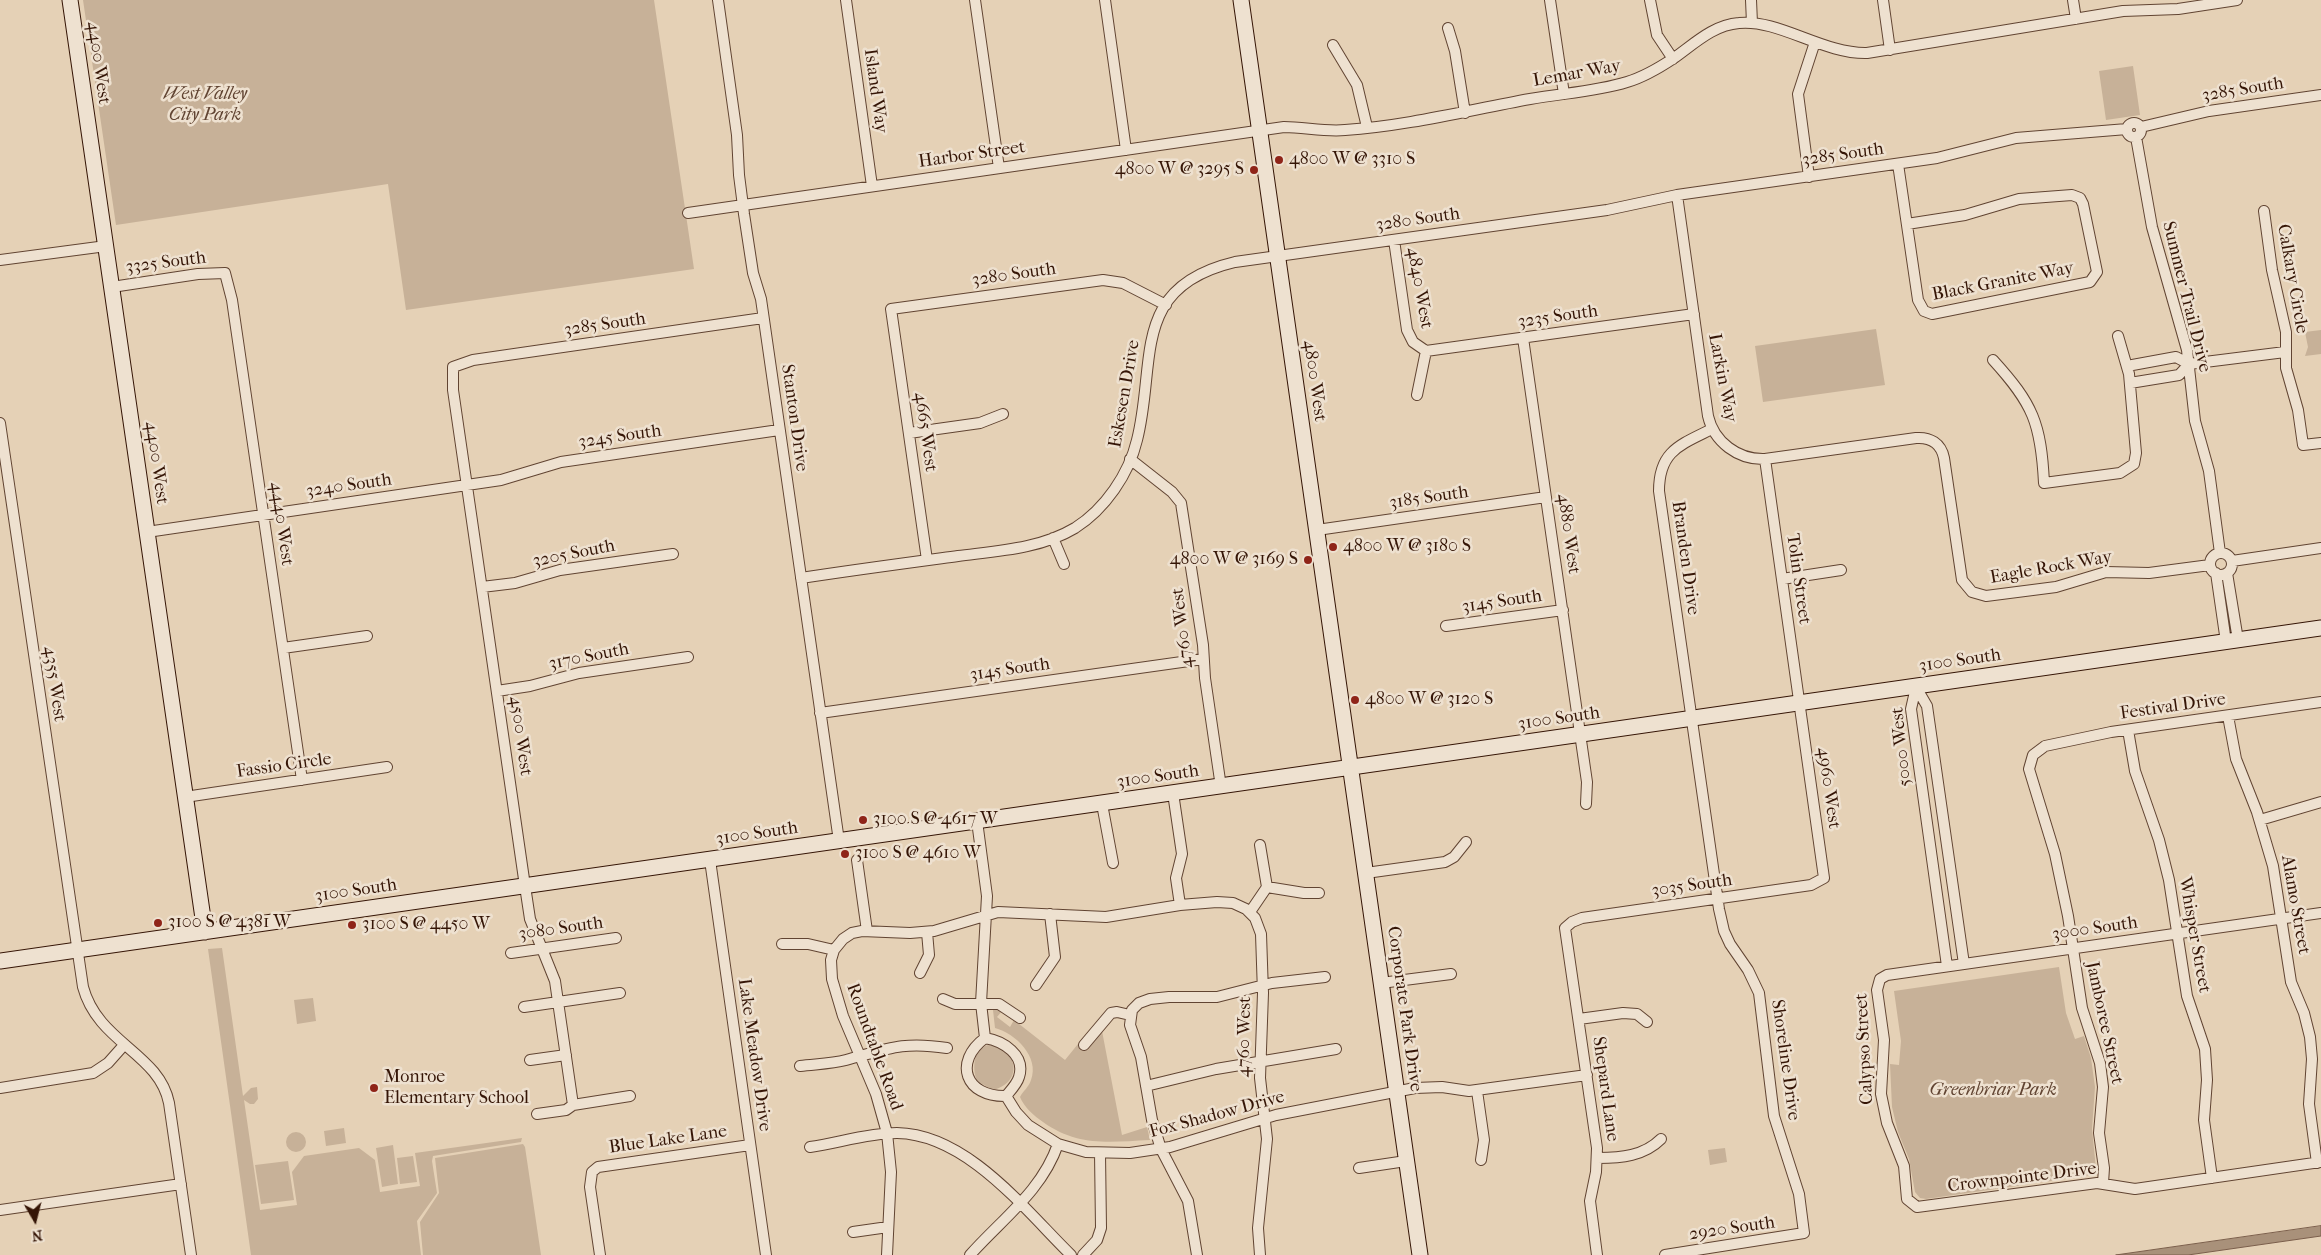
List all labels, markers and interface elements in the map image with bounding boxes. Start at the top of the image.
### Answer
street label: 4400 West [81,20,115,106]
street label: Island Way [858,47,892,135]
street label: Lemar Way [1531,56,1623,92]
street label: 3285 South [2201,73,2285,107]
park label: West Valley City Park [163,84,247,126]
street label: Harbor Street [917,137,1027,173]
street label: 3285 South [1801,139,1885,171]
place label: 4800 W @ 3310 S [1289,149,1415,171]
marker: 4800 W @ 3310 S [1273,154,1285,166]
place label: 4800 W @ 3295 S [1115,159,1244,181]
marker: 4800 W @ 3295 S [1248,164,1260,176]
street label: 3280 South [1375,203,1461,237]
street label: Summer Trail Drive [2157,219,2215,375]
street label: Calkary Circle [2272,223,2312,335]
street label: 4840 West [1401,246,1437,330]
street label: 3325 South [125,247,207,279]
street label: 3280 South [971,258,1057,292]
street label: Black Granite Way [1930,258,2076,306]
street label: 3235 South [1517,301,1599,333]
street label: 3285 South [563,309,647,341]
street label: Larkin Way [1703,332,1741,424]
street label: Eskesen Drive [1105,338,1145,450]
street label: 4800 West [1298,339,1330,423]
street label: Stanton Drive [776,363,812,473]
street label: 4665 West [909,391,941,473]
street label: 4400 West [139,420,173,506]
street label: 3245 South [577,421,663,453]
street label: 3240 South [305,469,393,503]
street label: 4440 West [264,481,298,567]
street label: 3185 South [1388,482,1470,514]
street label: 4880 West [1552,492,1584,576]
street label: Branden Drive [1666,500,1704,616]
street label: Tolin Street [1781,532,1815,626]
street label: 3205 South [531,535,617,573]
place label: 4800 W @ 3180 S [1343,536,1471,558]
marker: 4800 W @ 3180 S [1327,541,1339,553]
street label: Eagle Rock Way [1988,547,2114,589]
place label: 4800 W @ 3169 S [1170,549,1298,571]
marker: 4800 W @ 3169 S [1302,554,1314,566]
street label: 3145 South [1461,586,1543,618]
street label: 4760 West [1167,587,1199,669]
street label: 3170 South [547,639,631,675]
street label: 4355 West [38,645,70,723]
street label: 3100 South [1918,645,2002,677]
street label: 3145 South [969,654,1051,686]
place label: 4800 W @ 3120 S [1365,689,1493,711]
street label: Festival Drive [2119,689,2227,725]
marker: 4800 W @ 3120 S [1349,694,1361,706]
street label: 4500 West [504,695,536,777]
street label: 3100 South [1517,703,1601,735]
street label: 5000 West [1887,706,1917,788]
street label: 4960 West [1812,746,1844,830]
street label: Fassio Circle [235,749,333,783]
street label: 3100 South [1116,761,1200,793]
place label: 3100 S @ 4617 W [873,809,998,831]
marker: 3100 S @ 4617 W [857,814,869,826]
street label: 3100 South [715,818,799,850]
place label: 3100 S @ 4610 W [855,843,981,865]
marker: 3100 S @ 4610 W [839,848,851,860]
street label: Alamo Street [2276,854,2314,956]
street label: 3035 South [1650,870,1734,902]
street label: 3100 South [314,875,398,907]
street label: Whisper Street [2173,875,2215,995]
place label: 3100 S @ 4381 W [168,912,291,934]
street label: 3080 South [517,912,605,946]
street label: 3000 South [2051,912,2139,946]
place label: 3100 S @ 4450 W [362,914,490,936]
marker: 3100 S @ 4381 W [152,917,164,929]
marker: 3100 S @ 4450 W [346,919,358,931]
street label: Corporate Park Drive [1382,925,1426,1093]
street label: Jamboree Street [2080,960,2128,1086]
street label: Lake Meadow Drive [733,977,775,1133]
street label: Roundtable Road [841,980,907,1114]
street label: Calypso Street [1851,993,1879,1105]
street label: 4760 West [1233,996,1257,1078]
street label: Shoreline Drive [1766,998,1804,1122]
street label: Shepard Lane [1587,1035,1623,1143]
place label: Monroe Elementary School [384,1067,529,1110]
park label: Greenbriar Park [1929,1080,2057,1102]
marker: Monroe Elementary School [368,1082,380,1094]
street label: Fox Shadow Drive [1147,1087,1287,1143]
street label: Blue Lake Lane [608,1121,728,1159]
street label: Crownpointe Drive [1946,1158,2098,1198]
north arrow [10,1195,60,1245]
street label: 2920 South [1688,1212,1776,1246]
text: N [31,1226,44,1245]

